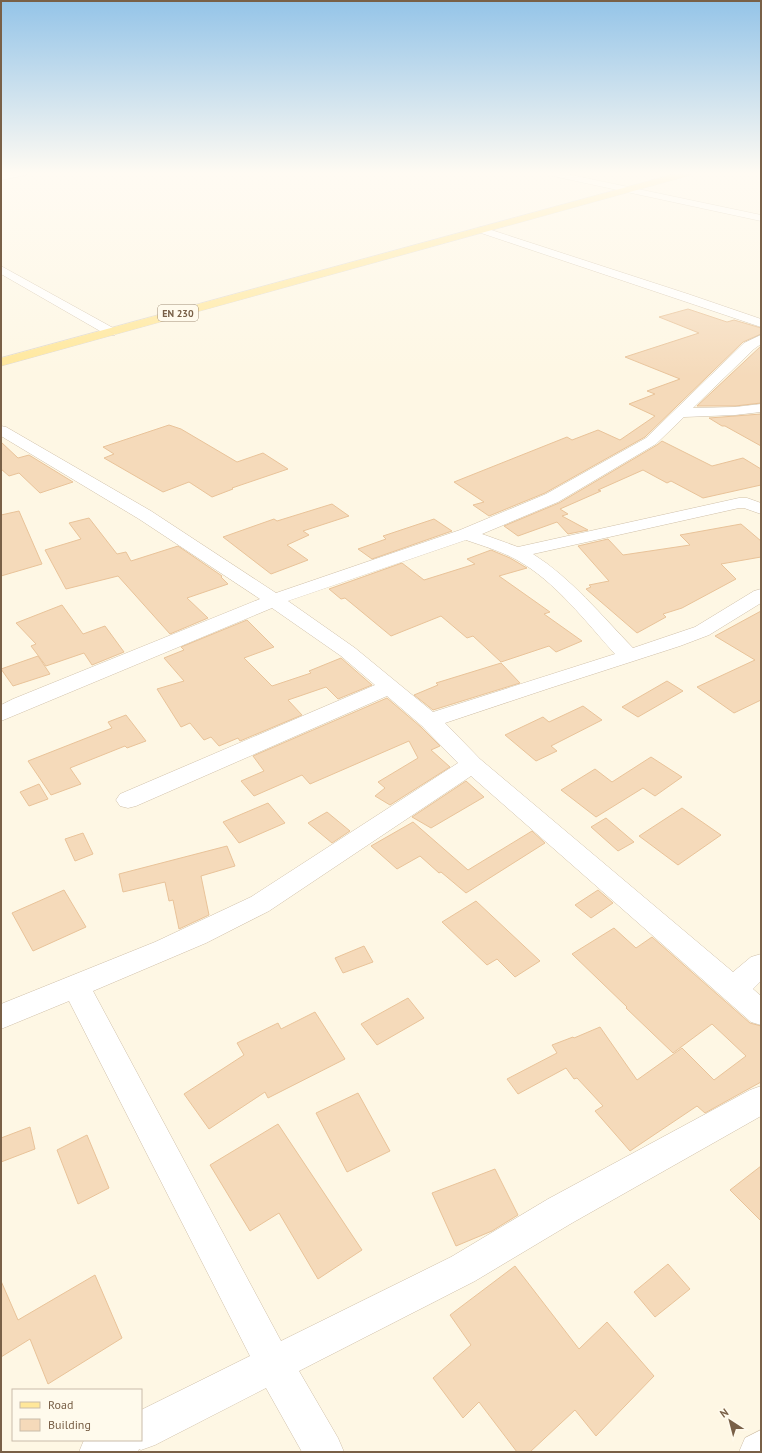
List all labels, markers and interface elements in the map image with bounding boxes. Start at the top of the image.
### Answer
road number: EN 230 [158,305,198,321]
legend [12,1389,142,1441]
text: Road [48,1397,73,1412]
north arrow [710,1401,750,1441]
text: N [717,1405,731,1421]
text: Building [48,1417,91,1432]

